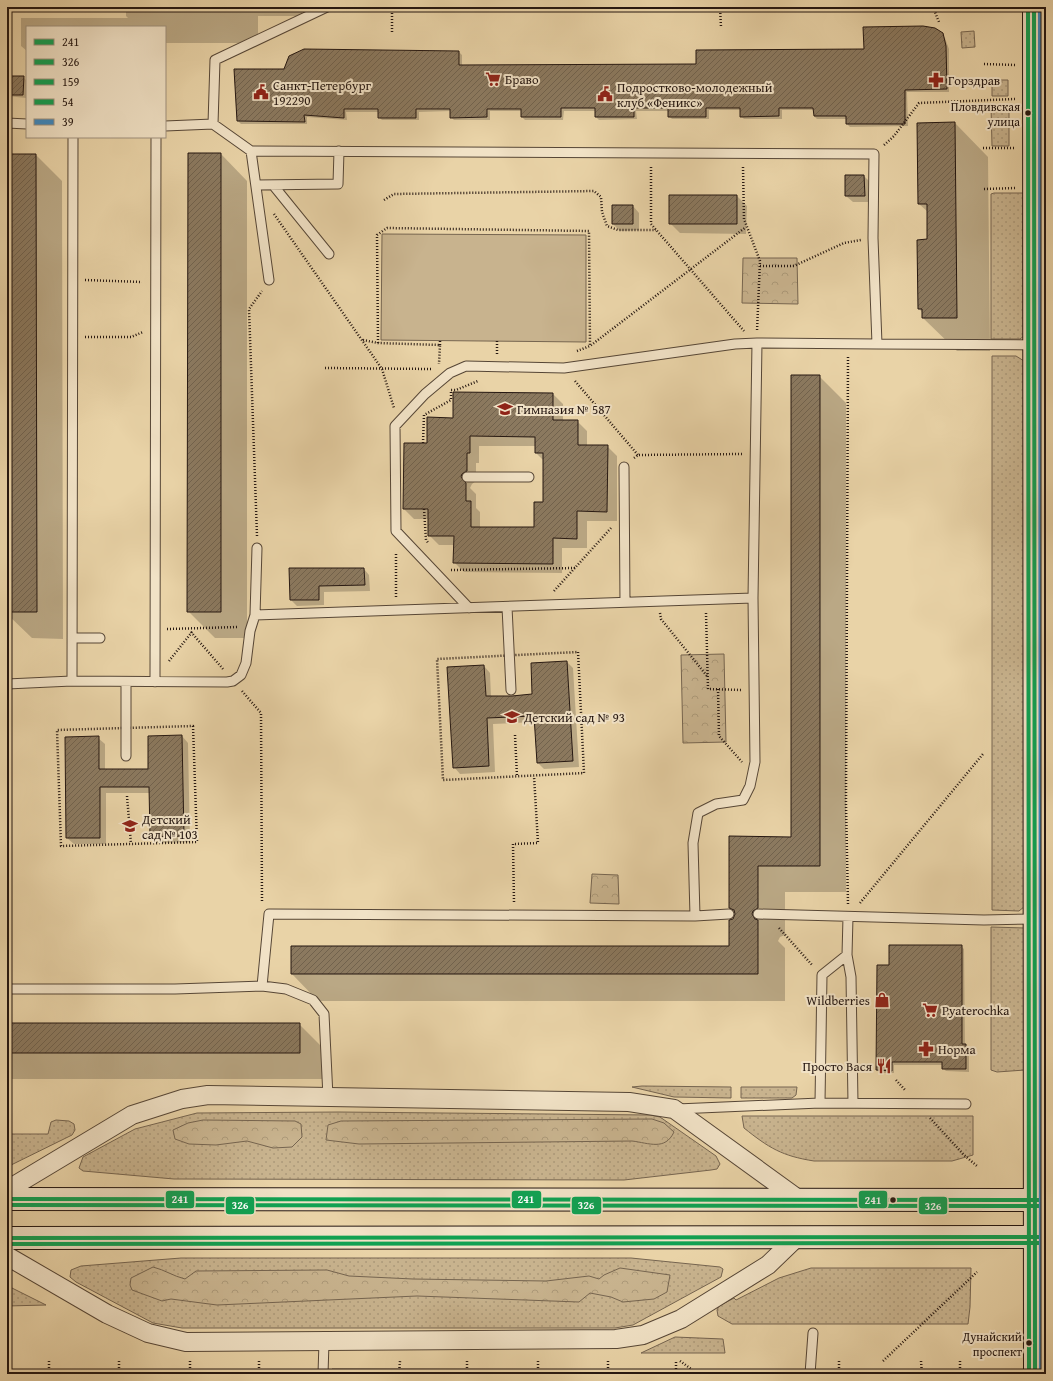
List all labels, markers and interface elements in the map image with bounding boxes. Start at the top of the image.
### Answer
legend [26,26,166,138]
text: 241 [62,33,80,50]
text: 326 [62,53,80,70]
supermarket icon: Браво [484,70,502,88]
place label: Браво [505,70,539,89]
pharmacy icon: Горздрав [927,71,945,89]
place label: Горздрав [948,71,1000,90]
text: 159 [62,73,80,90]
place label: Санкт-Петербург 192290 [273,76,372,110]
place label: Подростково-молодежный клуб «Феникс» [617,78,773,112]
public building icon: Санкт-Петербург 192290 [252,83,270,101]
public building icon: Подростково-молодежный клуб «Феникс» [596,85,614,103]
text: 54 [62,93,74,110]
place label: Пловдивская улица [951,98,1020,130]
marker: Пловдивская улица [1023,108,1033,118]
text: 39 [62,113,74,130]
school or university icon: Гимназия № 587 [496,400,514,418]
place label: Гимназия № 587 [517,400,611,419]
school or university icon: Детский сад № 93 [503,708,521,726]
place label: Детский сад № 93 [523,708,625,727]
place label: Детский сад № 103 [141,810,198,844]
school or university icon: Детский сад № 103 [121,817,139,835]
place label: Wildberries [806,991,870,1010]
shop icon: Wildberries [873,991,891,1009]
supermarket icon: Pyaterochka [921,1001,939,1019]
place label: Pyaterochka [942,1001,1010,1020]
pharmacy icon: Норма [917,1040,935,1058]
place label: Норма [938,1040,977,1059]
place label: Просто Вася [803,1057,872,1076]
restaurant icon: Просто Вася [875,1057,893,1075]
line badge: 241 [165,1190,195,1209]
line badge: 241 [511,1190,542,1209]
line badge: 241 [858,1190,888,1209]
text: 241 [171,1191,189,1207]
text: 241 [517,1191,535,1207]
text: 241 [864,1192,882,1208]
unlabelled marker [888,1195,898,1205]
line badge: 326 [225,1196,255,1215]
line badge: 326 [571,1196,602,1215]
line badge: 326 [918,1196,948,1215]
text: 326 [231,1197,249,1213]
text: 326 [577,1197,595,1213]
text: 326 [924,1198,942,1214]
place label: Дунайский проспект [962,1328,1022,1360]
marker: Дунайский проспект [1024,1338,1034,1348]

